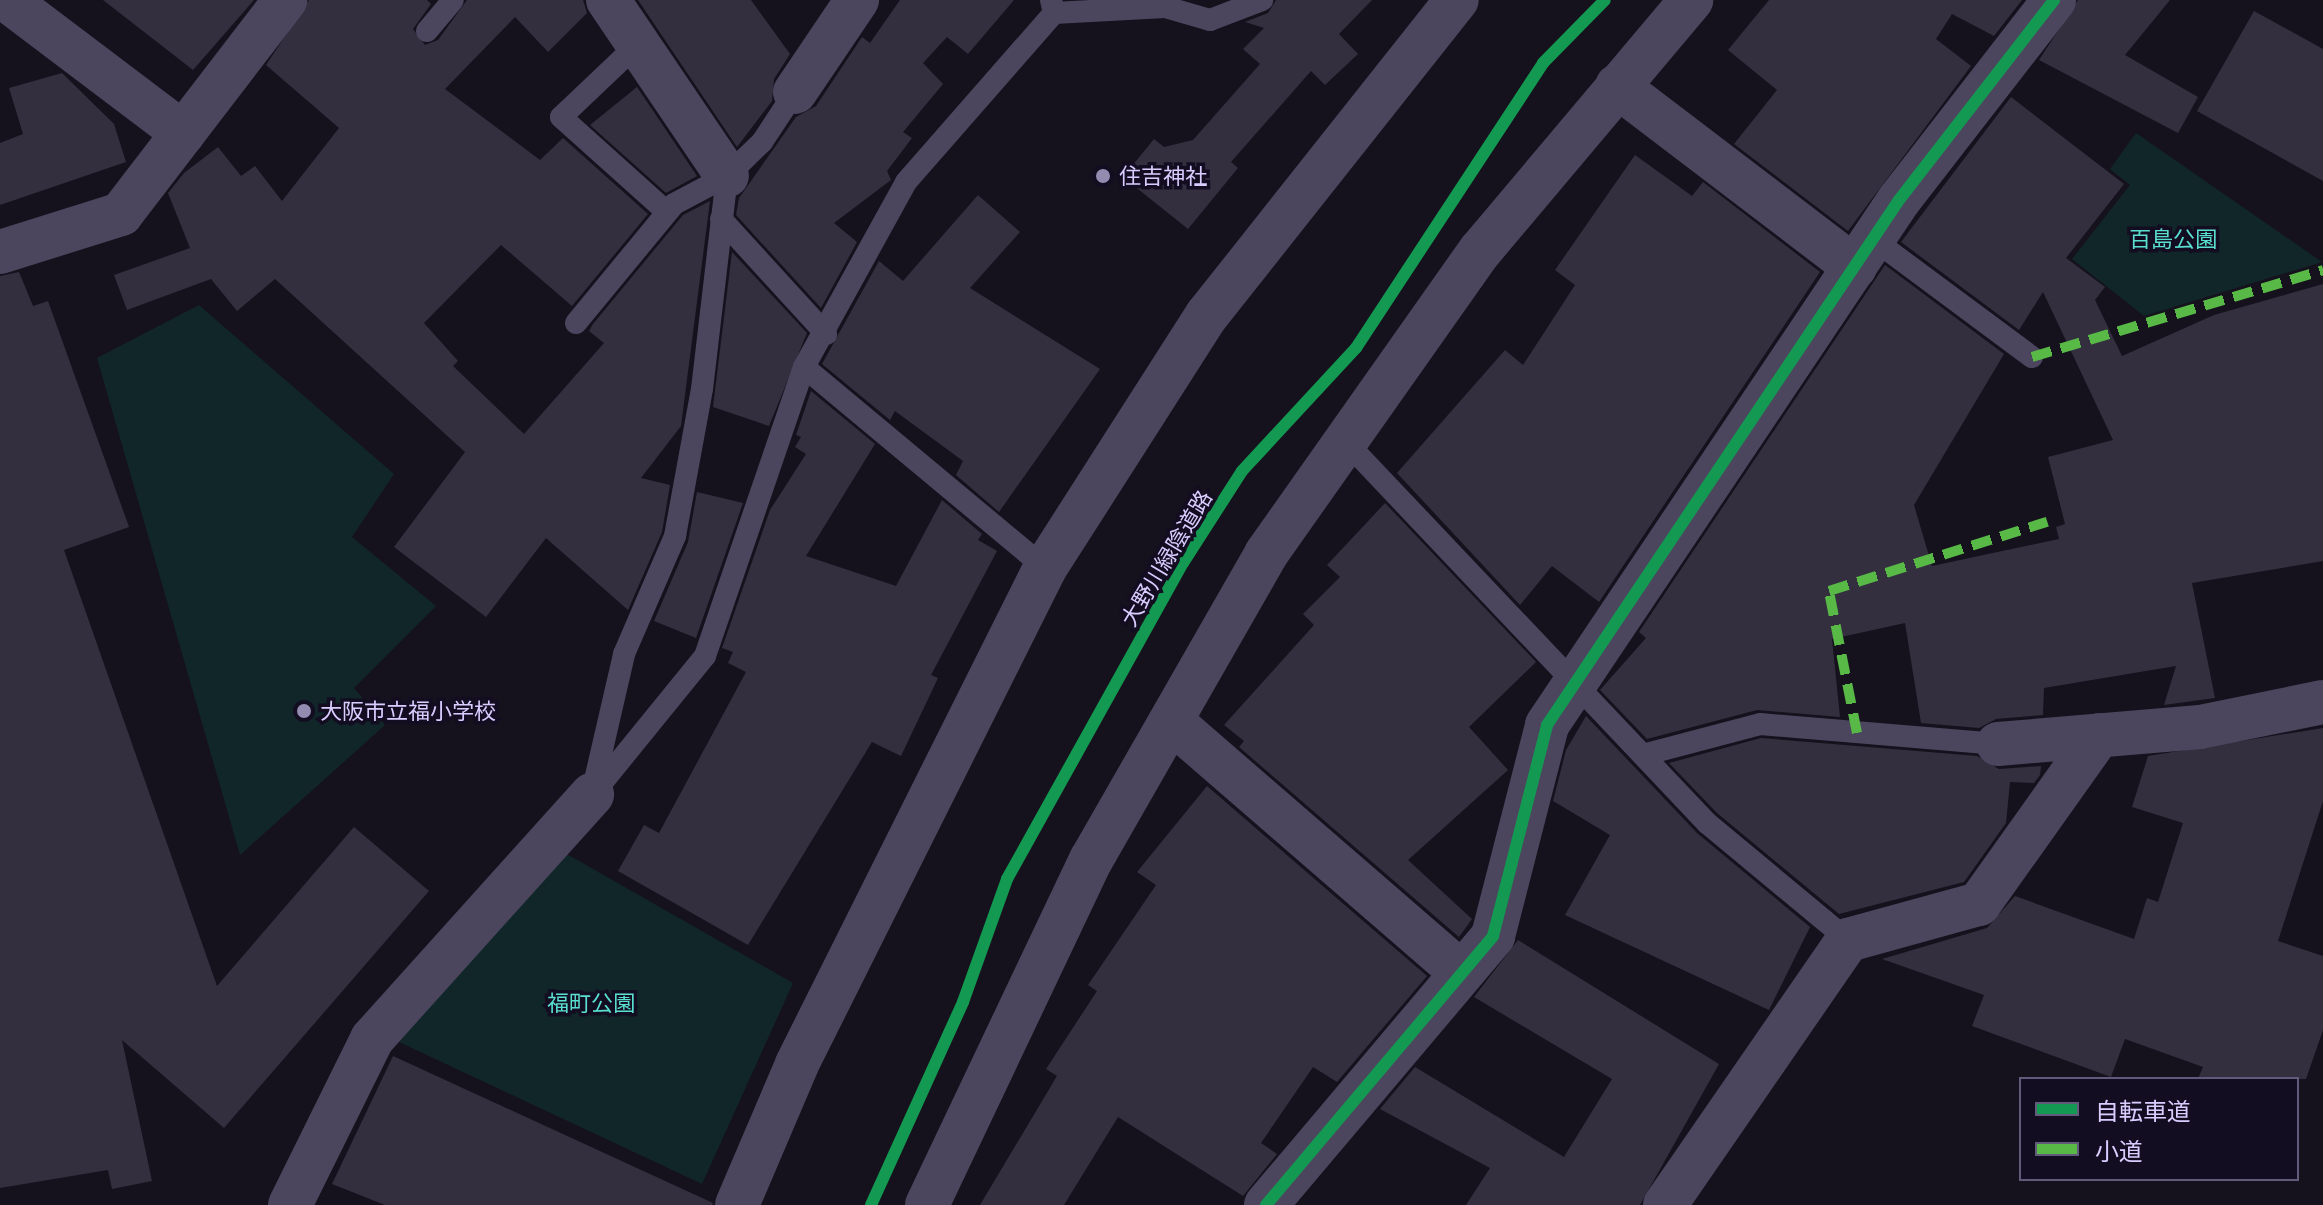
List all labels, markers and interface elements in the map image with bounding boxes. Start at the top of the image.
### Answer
place label: 住吉神社 [1119,163,1207,189]
marker: 住吉神社 [1094,167,1112,185]
park label: 百島公園 [2129,226,2217,252]
street label: 大野川緑陰道路 [1115,485,1217,631]
place label: 大阪市立福小学校 [320,698,496,724]
marker: 大阪市立福小学校 [295,702,313,720]
park label: 福町公園 [547,990,635,1016]
legend [2019,1077,2299,1181]
text: 自転車道 [2095,1096,2191,1125]
text: 小道 [2095,1136,2143,1165]

